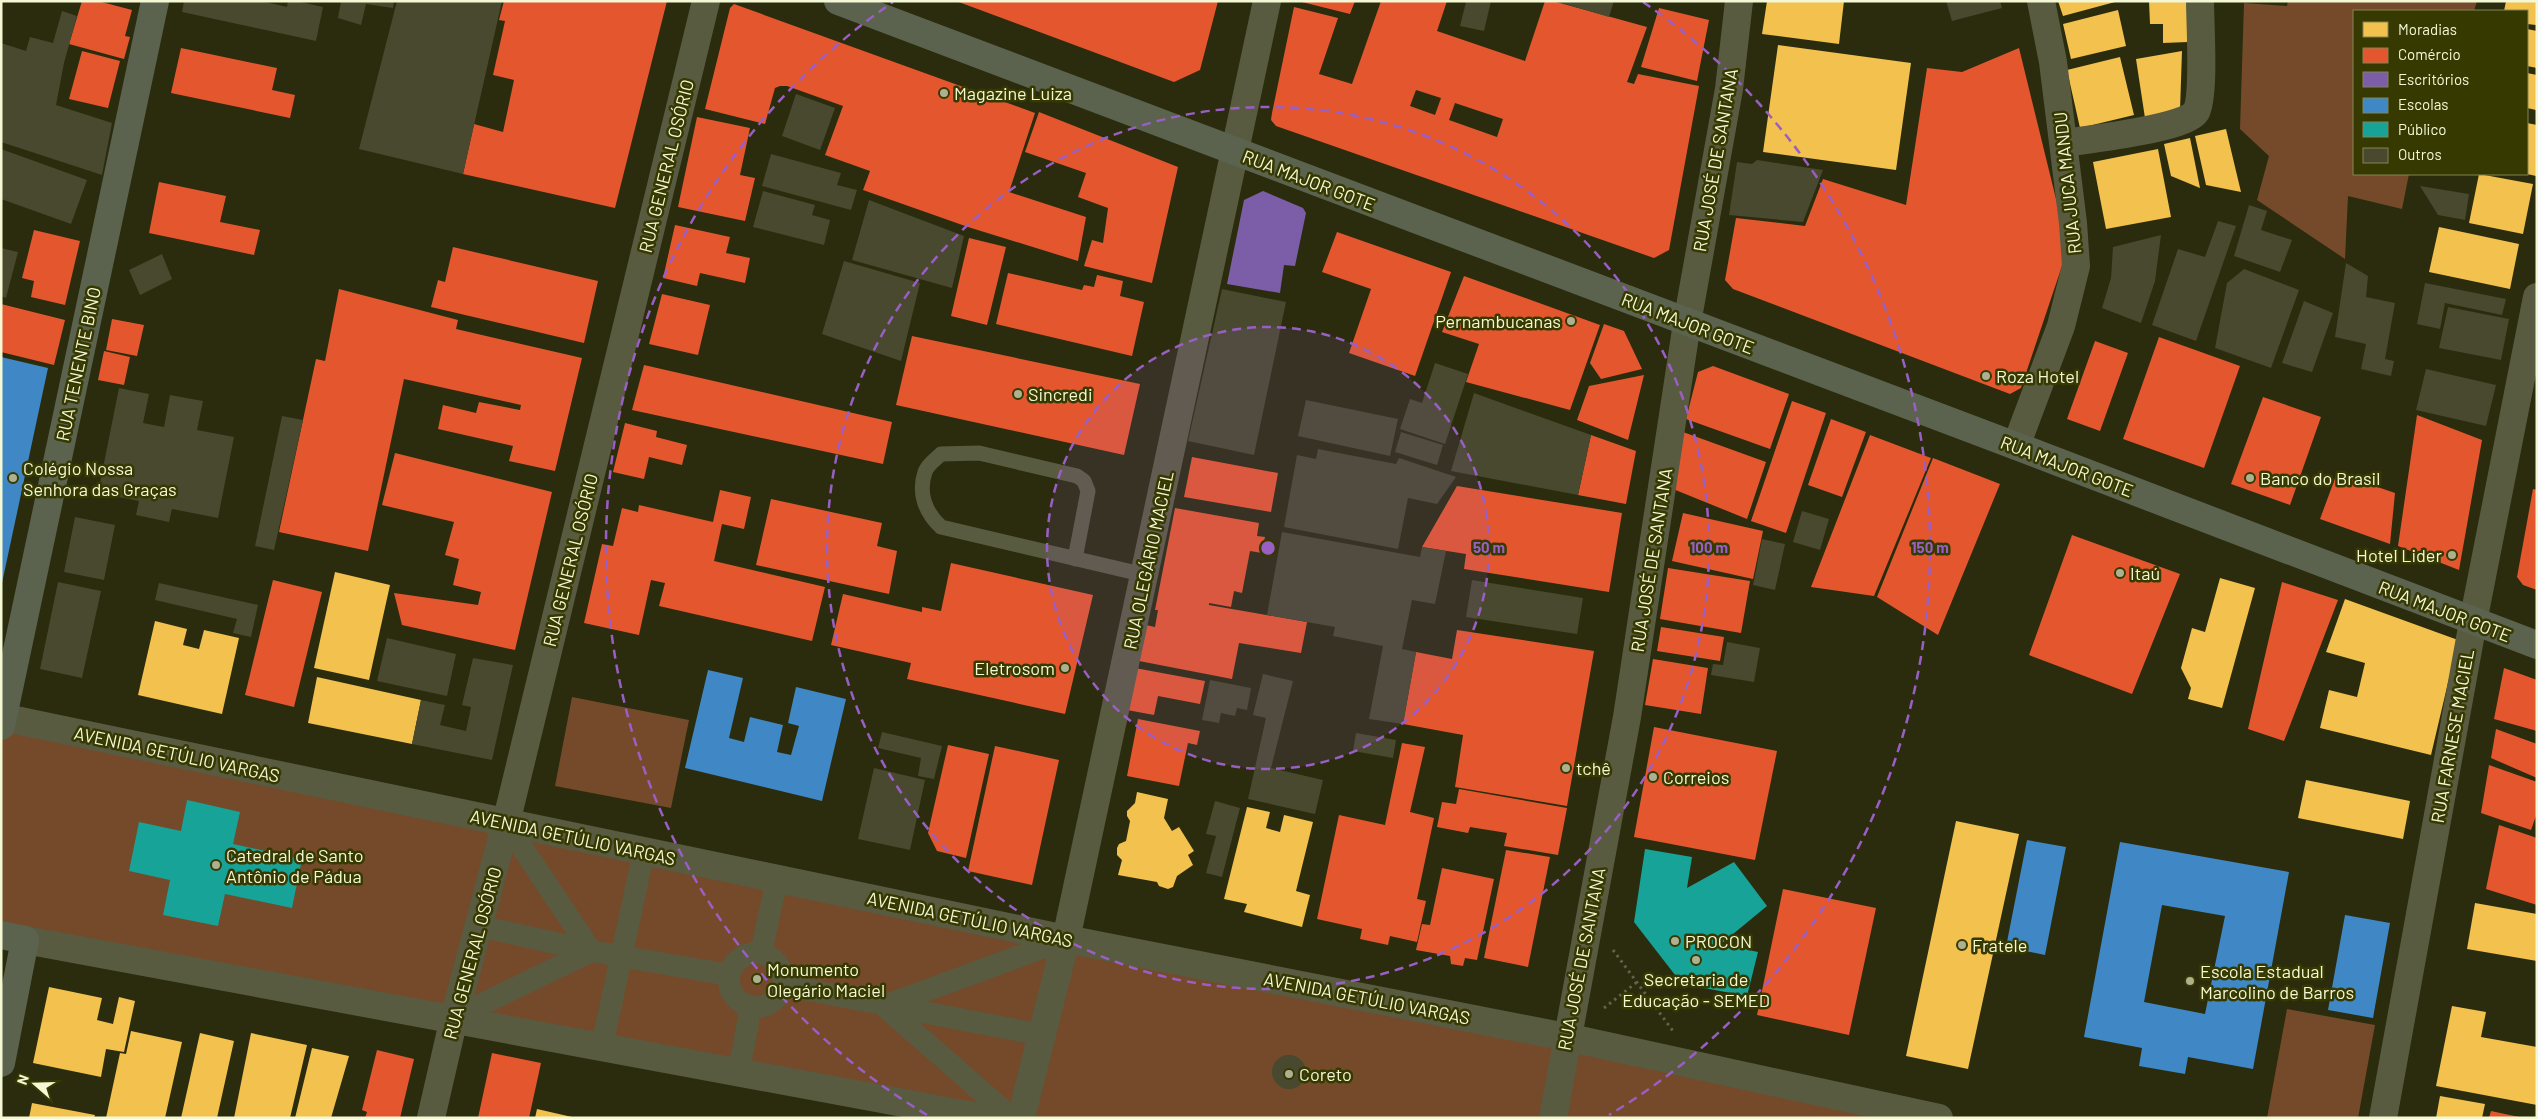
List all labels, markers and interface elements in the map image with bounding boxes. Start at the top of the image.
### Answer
legend [2353,10,2528,175]
text: Moradias [2398,20,2457,38]
text: Comércio [2398,45,2461,63]
street label: RUA JOSÉ DE SANTANA [1688,66,1742,253]
text: Escritórios [2398,70,2469,88]
street label: RUA GENERAL OSÓRIO [634,77,698,255]
place label: Magazine Luiza [954,82,1072,104]
marker: Magazine Luiza [938,87,950,99]
text: Escolas [2398,95,2449,113]
street label: RUA JUCA MANDU [2049,111,2085,255]
text: Público [2398,120,2446,138]
street label: RUA MAJOR GOTE [1240,145,1378,215]
text: Outros [2398,145,2442,163]
street label: RUA TENENTE BINO [51,285,105,443]
street label: RUA MAJOR GOTE [1619,288,1757,358]
place label: Pernambucanas [1435,310,1561,332]
marker: Pernambucanas [1565,315,1577,327]
place label: Roza Hotel [1996,365,2079,387]
marker: Roza Hotel [1980,370,1992,382]
place label: Sincredi [1028,383,1093,405]
marker: Sincredi [1012,388,1024,400]
street label: RUA MAJOR GOTE [1998,431,2136,501]
place label: Colégio Nossa Senhora das Graças [23,457,177,500]
street label: RUA JOSÉ DE SANTANA [1626,466,1676,654]
place label: Banco do Brasil [2260,467,2380,489]
street label: RUA OLEGÁRIO MACIEL [1118,469,1178,651]
street label: RUA GENERAL OSÓRIO [538,471,602,649]
marker: Colégio Nossa Senhora das Graças [7,472,19,484]
marker: Banco do Brasil [2244,472,2256,484]
text: 50 m [1473,538,1505,556]
text: 100 m [1690,538,1728,556]
text: 150 m [1911,538,1949,556]
centre of rings [1259,539,1277,557]
place label: Hotel Lider [2356,544,2442,566]
marker: Hotel Lider [2446,549,2458,561]
place label: Itaú [2130,562,2160,584]
marker: Itaú [2114,567,2126,579]
street label: RUA MAJOR GOTE [2376,576,2514,646]
street label: RUA FARNESE MACIEL [2426,647,2478,825]
place label: Eletrosom [974,657,1055,679]
marker: Eletrosom [1059,662,1071,674]
street label: AVENIDA GETÚLIO VARGAS [72,721,282,787]
place label: tchê [1576,757,1611,779]
marker: tchê [1560,762,1572,774]
place label: Correios [1663,766,1729,788]
marker: Correios [1647,771,1659,783]
street label: AVENIDA GETÚLIO VARGAS [468,804,678,870]
place label: Catedral de Santo Antônio de Pádua [226,844,364,887]
marker: Catedral de Santo Antônio de Pádua [210,859,222,871]
street label: RUA GENERAL OSÓRIO [438,864,506,1042]
street label: RUA JOSÉ DE SANTANA [1552,866,1610,1052]
street label: AVENIDA GETÚLIO VARGAS [865,886,1075,952]
place label: PROCON [1685,930,1752,952]
place label: Fratele [1972,934,2027,956]
marker: PROCON [1669,935,1681,947]
marker: Fratele [1956,939,1968,951]
marker: Secretaria de Educação - SEMED [1690,954,1702,966]
place label: Monumento Olegário Maciel [767,958,885,1001]
place label: Escola Estadual Marcolino de Barros [2200,960,2354,1003]
street label: AVENIDA GETÚLIO VARGAS [1262,967,1472,1029]
place label: Secretaria de Educação - SEMED [1622,968,1770,1011]
marker: Monumento Olegário Maciel [751,973,763,985]
marker: Escola Estadual Marcolino de Barros [2184,975,2196,987]
north arrow [10,1059,60,1109]
place label: Coreto [1299,1063,1352,1085]
marker: Coreto [1283,1068,1295,1080]
text: N [13,1072,32,1087]

